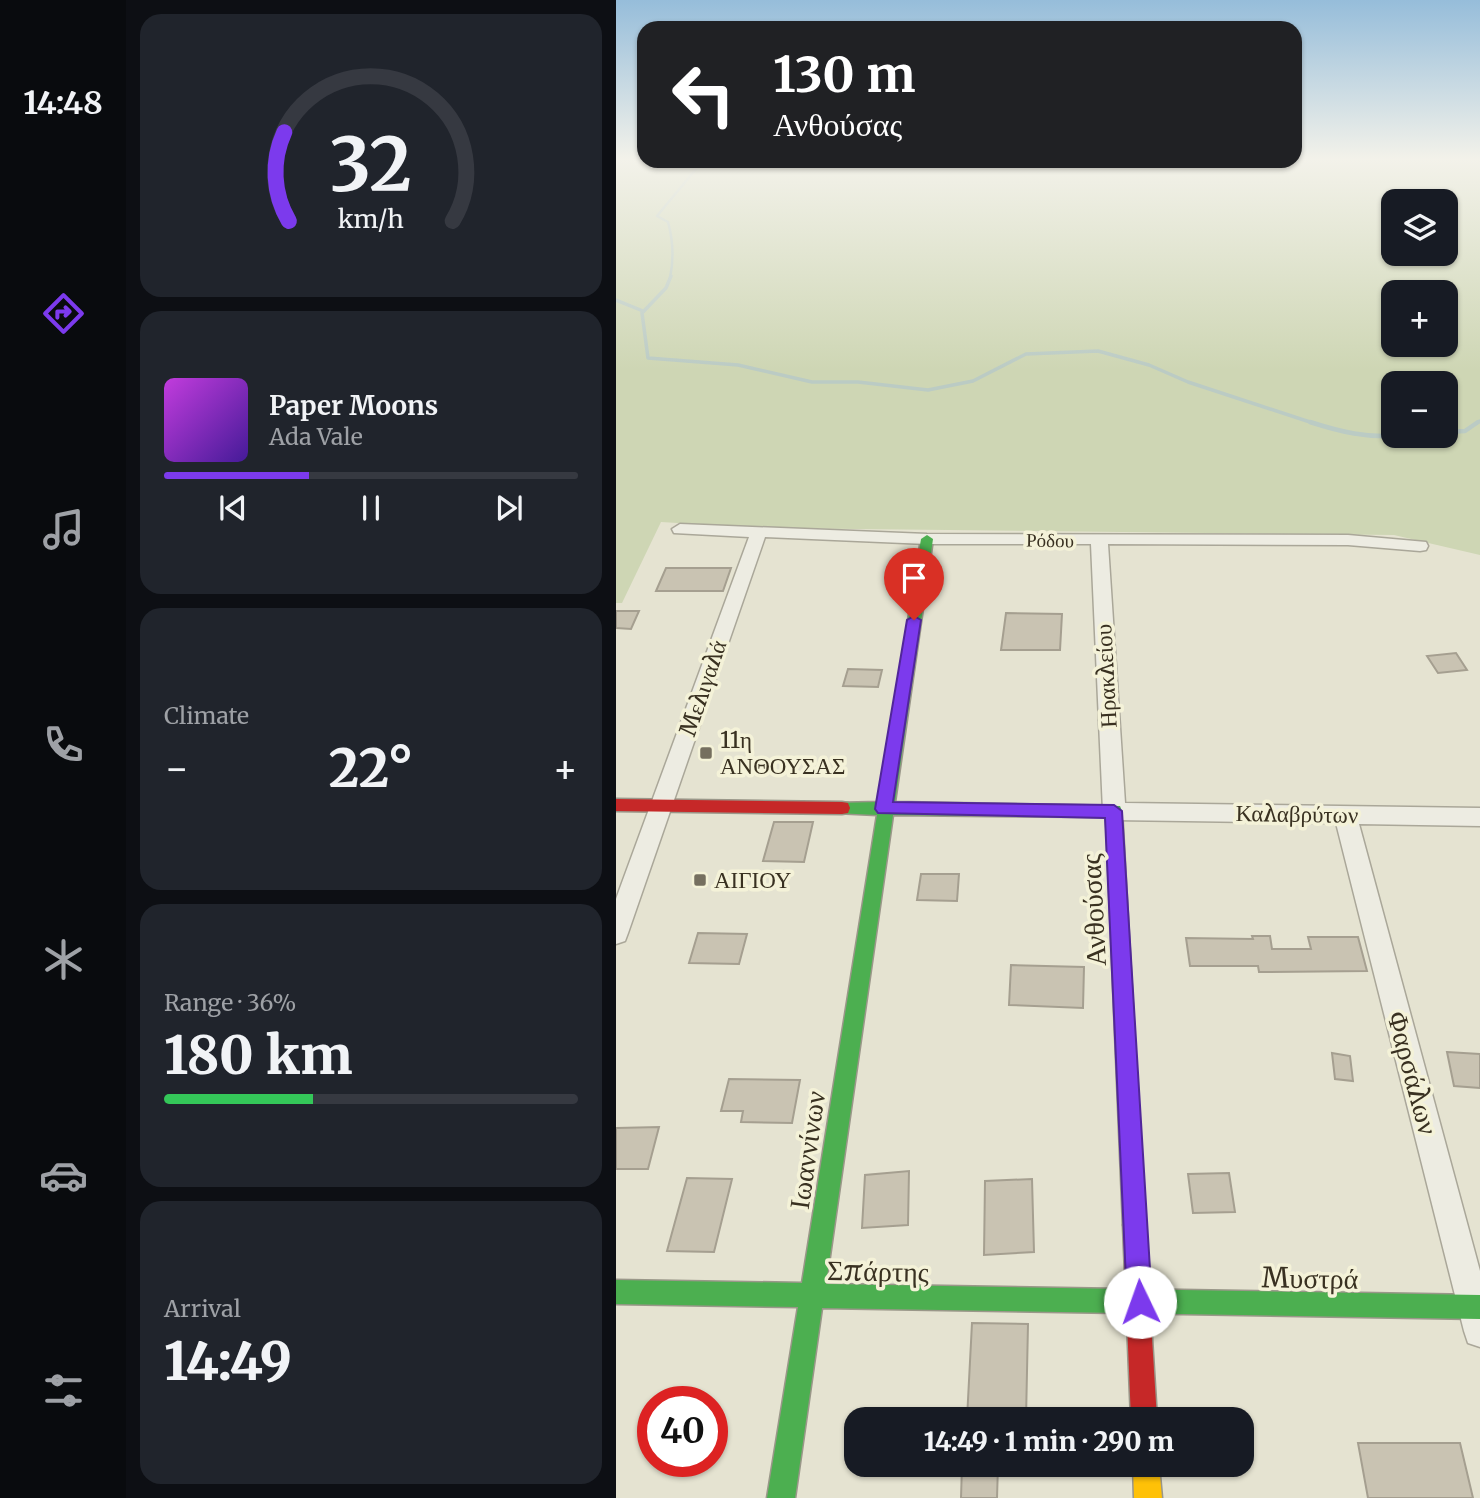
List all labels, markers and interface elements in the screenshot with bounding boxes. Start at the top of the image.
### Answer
text: 130 m [773,44,916,105]
icon: left [658,49,749,140]
text: 14:48 [23,83,103,123]
text: Ανθούσας [773,105,902,145]
text: 32 [330,120,412,212]
map controls [1381,189,1458,448]
button: layers [1381,189,1458,266]
text: km/h [338,203,404,235]
button: + [1381,280,1458,357]
icon: directions [39,289,88,338]
button: − [1381,371,1458,448]
text: Paper Moons [269,389,438,422]
text: Ada Vale [269,422,363,451]
icon: previous [214,489,252,527]
icon: pause [352,489,390,527]
icon: next [490,489,528,527]
icon: music [39,505,88,554]
street label: Ρόδου [1026,528,1074,552]
pin [884,548,944,620]
icon: arrive [895,559,933,597]
street label: Ηρακλείου [1088,623,1123,729]
street label: Μελιγαλά [673,636,732,740]
text: Climate [164,701,249,730]
icon: phone [39,720,88,769]
place label: 11η ΑΝΘΟΥΣΑΣ [720,725,845,780]
text: 22° [329,736,413,801]
text: − [164,745,189,792]
text: + [553,745,578,792]
marker: 11η ΑΝΘΟΥΣΑΣ [698,745,714,761]
street label: Καλαβρύτων [1235,798,1359,829]
street label: Ανθούσας [1072,853,1114,967]
place label: ΑΙΓΙΟΥ [714,865,792,894]
marker: ΑΙΓΙΟΥ [692,872,708,888]
icon: climate [39,935,88,984]
text: Range · 36% [164,988,296,1017]
street label: Φαρσάλων [1379,1007,1447,1139]
text: 180 km [164,1023,352,1088]
street label: Ιωαννίνων [781,1089,833,1211]
icon: car [39,1151,88,1200]
street label: Σπάρτης [827,1252,929,1290]
street label: Μυστρά [1261,1259,1359,1297]
position arrow [1103,1265,1177,1339]
text: Arrival [164,1294,241,1323]
text: 14:49 [164,1329,292,1394]
icon: filters [39,1366,88,1415]
speed limit sign: 40 [637,1386,728,1477]
text: 14:49 · 1 min · 290 m [924,1425,1174,1458]

